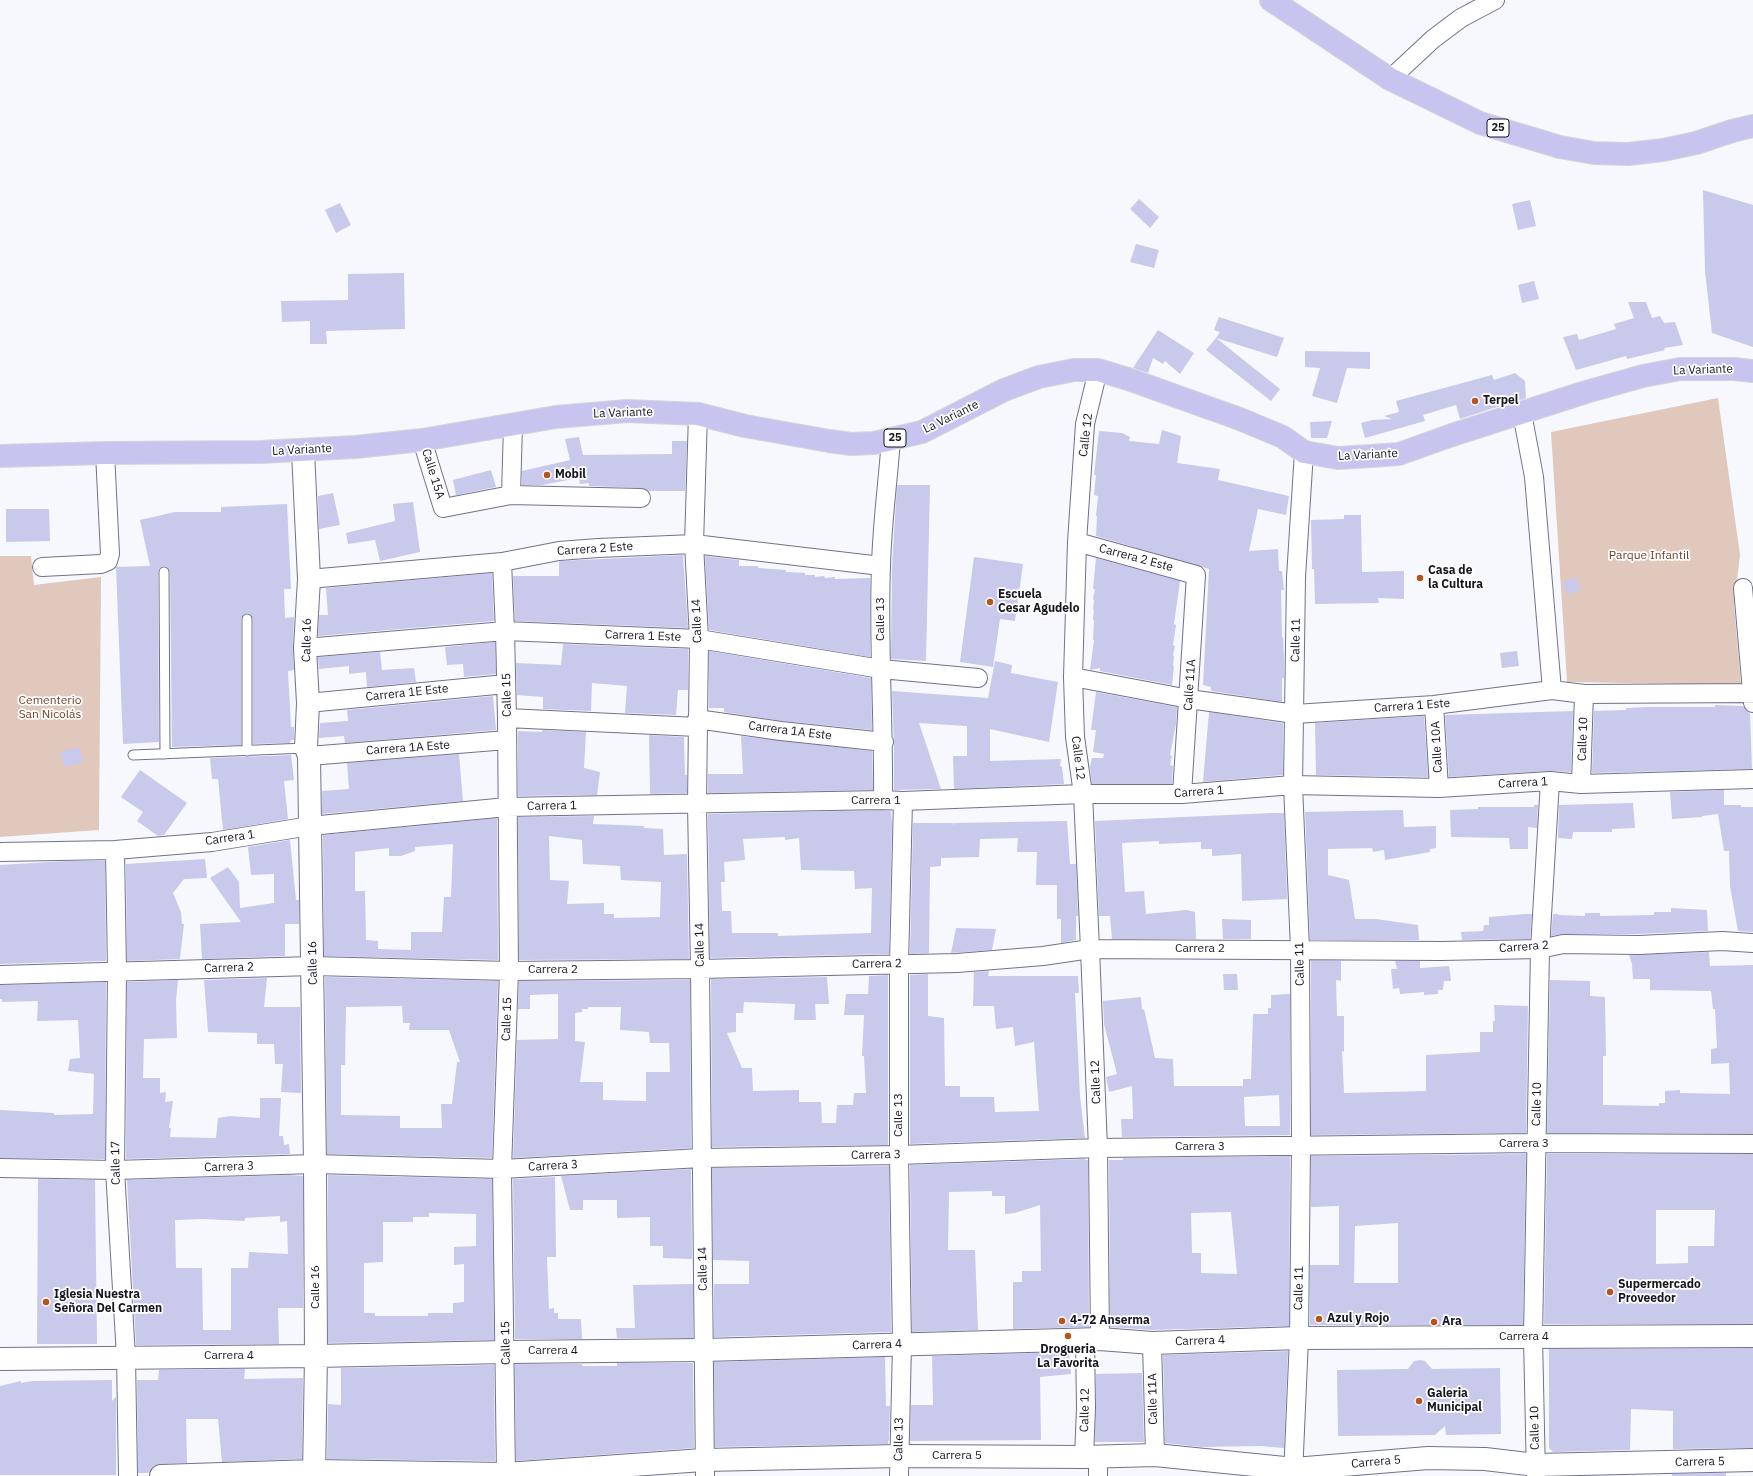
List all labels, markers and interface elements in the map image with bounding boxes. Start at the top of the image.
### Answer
road number: 25 [1487,119,1509,137]
street label: La Variante [1673,362,1733,378]
place label: Terpel [1483,394,1518,408]
marker: Terpel [1470,396,1480,406]
street label: La Variante [921,397,981,437]
street label: La Variante [593,405,653,421]
street label: Calle 12 [1076,412,1096,458]
road number: 25 [884,429,906,447]
street label: La Variante [272,441,332,459]
street label: La Variante [1338,446,1398,464]
street label: Calle 15A [419,447,447,501]
place label: Mobil [555,468,586,482]
marker: Mobil [542,470,552,480]
street label: Carrera 2 Este [556,539,634,559]
street label: Carrera 2 Este [1097,541,1175,575]
park label: Parque Infantil [1609,549,1689,563]
place label: Casa de la Cultura [1428,564,1483,592]
marker: Casa de la Cultura [1415,573,1425,583]
place label: Escuela Cesar Agudelo [998,588,1080,616]
street label: Calle 13 [874,597,888,641]
marker: Escuela Cesar Agudelo [985,597,995,607]
street label: Calle 14 [689,599,705,643]
street label: Calle 16 [299,618,315,662]
street label: Calle 11 [1288,618,1304,662]
street label: Carrera 1 Este [605,627,681,645]
street label: Calle 11A [1181,659,1199,711]
street label: Calle 15 [499,673,515,717]
street label: Carrera 1E Este [365,681,449,705]
park label: Cementerio San Nicolás [19,694,81,722]
street label: Carrera 1 Este [1373,696,1451,716]
street label: Calle 10 [1575,717,1591,761]
street label: Carrera 1A Este [747,719,833,743]
street label: Calle 10A [1428,721,1446,773]
street label: Calle 12 [1068,735,1088,781]
street label: Carrera 1A Este [366,738,450,758]
street label: Carrera 1 [1498,775,1548,791]
street label: Carrera 1 [1174,783,1224,801]
street label: Carrera 1 [851,794,901,808]
street label: Carrera 1 [527,798,577,814]
street label: Carrera 1 [204,827,256,849]
street label: Calle 14 [692,923,708,967]
street label: Carrera 2 [1499,938,1549,956]
street label: Calle 16 [305,941,321,985]
street label: Carrera 2 [1175,942,1225,956]
street label: Calle 11 [1292,942,1308,986]
street label: Carrera 2 [852,956,902,972]
street label: Carrera 2 [204,960,254,976]
street label: Carrera 2 [528,963,578,977]
street label: Calle 15 [499,997,515,1041]
street label: Calle 12 [1088,1060,1104,1104]
street label: Calle 10 [1529,1082,1545,1126]
street label: Calle 13 [892,1093,906,1137]
street label: Carrera 3 [1499,1137,1549,1151]
street label: Carrera 3 [1175,1140,1225,1154]
street label: Calle 17 [108,1141,124,1185]
street label: Carrera 3 [851,1147,901,1163]
street label: Carrera 3 [528,1158,578,1174]
street label: Carrera 3 [204,1159,254,1175]
street label: Calle 14 [695,1247,711,1291]
street label: Calle 16 [309,1265,323,1309]
street label: Calle 11 [1291,1266,1307,1310]
place label: Supermercado Proveedor [1618,1278,1701,1306]
marker: Supermercado Proveedor [1605,1287,1615,1297]
place label: Iglesia Nuestra Señora Del Carmen [54,1288,162,1316]
marker: Iglesia Nuestra Señora Del Carmen [41,1297,51,1307]
place label: Azul y Rojo [1327,1312,1389,1326]
place label: 4-72 Anserma [1070,1314,1150,1328]
marker: Azul y Rojo [1314,1314,1324,1324]
place label: Ara [1442,1315,1462,1329]
marker: 4-72 Anserma [1057,1316,1067,1326]
marker: Ara [1429,1317,1439,1327]
street label: Calle 15 [498,1321,514,1365]
street label: Carrera 4 [1499,1330,1549,1344]
marker: Drogueria La Favorita [1063,1331,1073,1341]
street label: Carrera 4 [1175,1333,1225,1349]
street label: Carrera 4 [852,1337,902,1353]
place label: Drogueria La Favorita [1037,1343,1099,1371]
street label: Carrera 4 [528,1344,578,1358]
street label: Carrera 4 [204,1349,254,1363]
street label: Calle 11A [1145,1373,1161,1425]
place label: Galeria Municipal [1427,1387,1482,1415]
street label: Calle 12 [1077,1388,1093,1432]
marker: Galeria Municipal [1414,1396,1424,1406]
street label: Calle 10 [1527,1406,1543,1450]
street label: Calle 13 [891,1417,907,1461]
street label: Carrera 5 [932,1449,982,1463]
street label: Carrera 5 [1350,1453,1402,1471]
street label: Carrera 5 [1675,1454,1725,1470]

